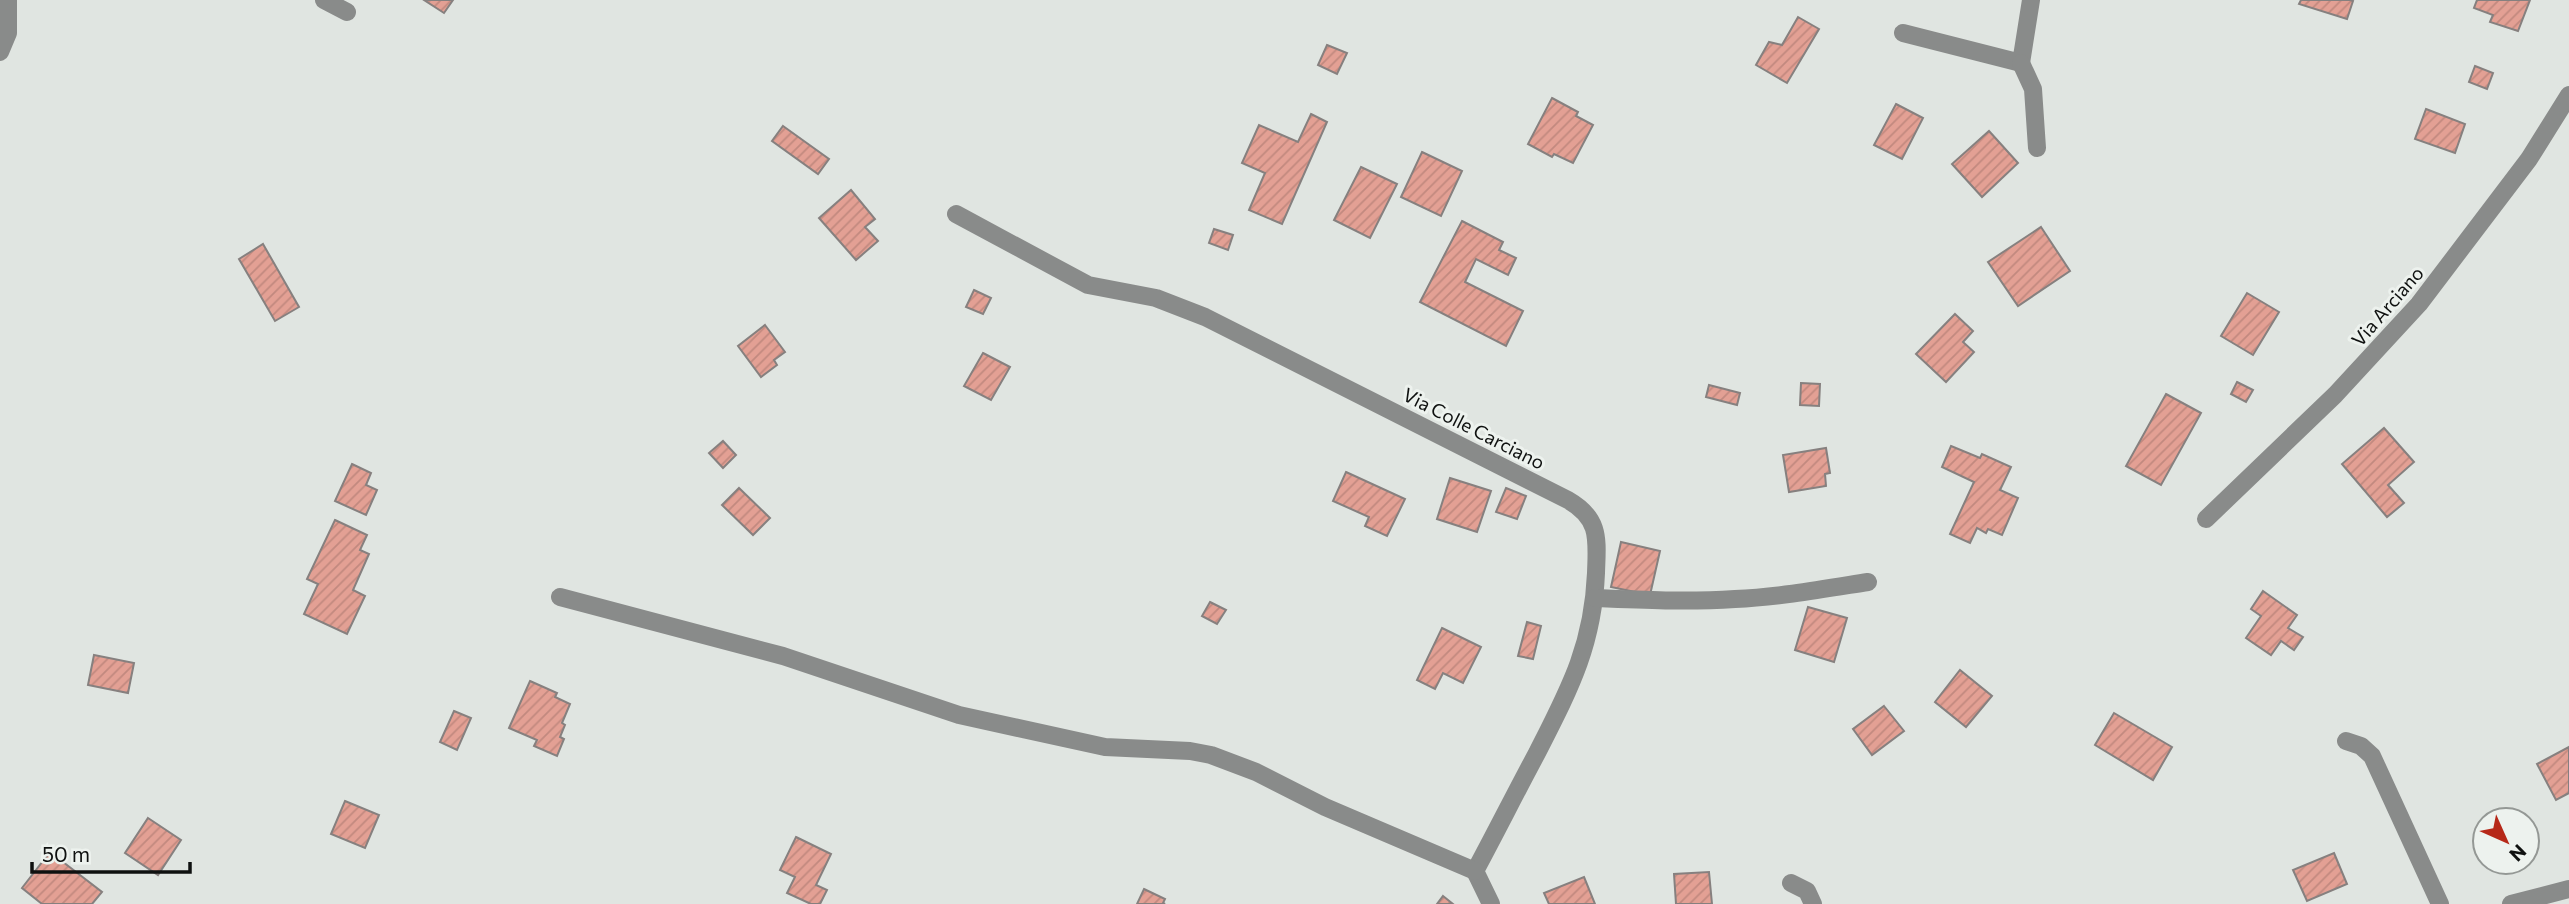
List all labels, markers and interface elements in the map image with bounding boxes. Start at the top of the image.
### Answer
street label: Via Arciano [2346,261,2428,351]
street label: Via Colle Carciano [1399,382,1549,474]
north arrow [2471,806,2541,876]
scale bar [32,830,189,874]
text: N [2505,840,2532,867]
text: 50 m [42,841,90,866]

